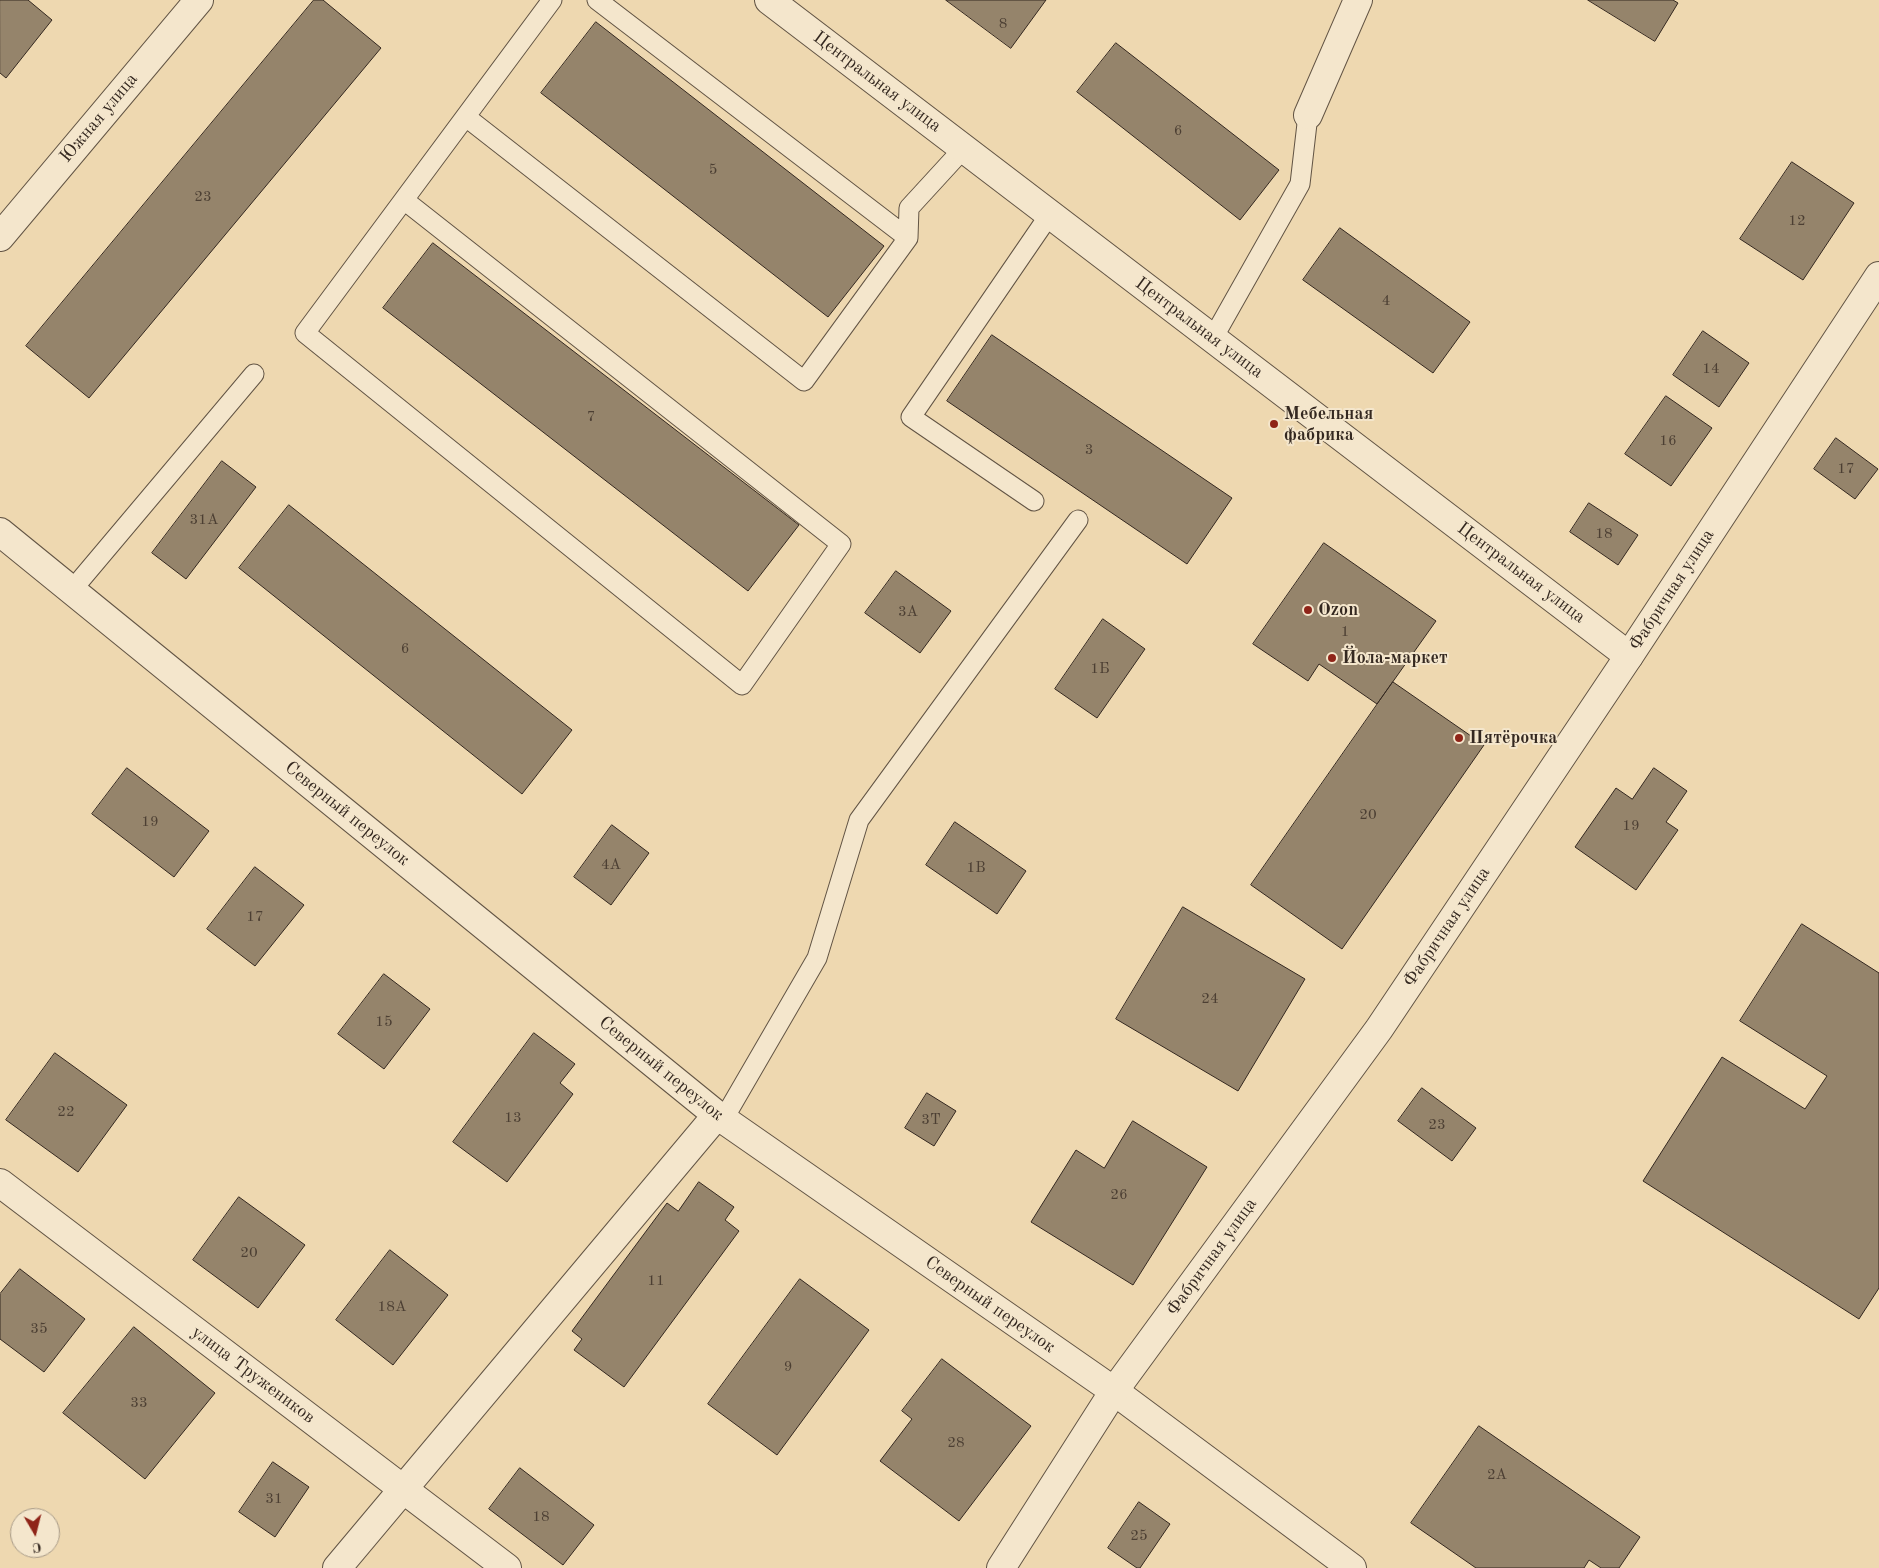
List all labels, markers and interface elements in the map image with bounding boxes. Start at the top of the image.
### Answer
house number: 8 [999,15,1007,33]
street label: Центральная улица [809,27,945,137]
street label: Южная улица [55,69,143,167]
house number: 6 [1174,122,1182,140]
house number: 5 [709,161,717,179]
house number: 23 [194,188,212,206]
house number: 12 [1788,212,1806,230]
street label: Центральная улица [1131,273,1267,383]
house number: 4 [1382,292,1390,310]
house number: 14 [1702,360,1720,378]
place label: Мебельная фабрика [1284,403,1373,446]
house number: 7 [587,408,595,426]
marker: Мебельная фабрика [1268,418,1280,430]
house number: 16 [1659,432,1677,450]
house number: 3 [1085,441,1093,459]
house number: 17 [1837,460,1855,478]
house number: 31А [190,511,218,529]
street label: Центральная улица [1453,518,1589,628]
house number: 18 [1595,525,1613,543]
street label: Фабричная улица [1625,525,1719,655]
place label: Ozon [1318,599,1358,621]
house number: 3А [898,603,918,621]
marker: Ozon [1302,604,1314,616]
house number: 1 [1341,623,1349,641]
house number: 6 [401,640,409,658]
place label: Йола-маркет [1342,647,1448,669]
marker: Йола-маркет [1326,652,1338,664]
house number: 1Б [1090,660,1110,678]
place label: Пятёрочка [1469,727,1557,749]
marker: Пятёрочка [1453,732,1465,744]
street label: Северный переулок [280,757,414,871]
house number: 20 [1359,806,1377,824]
house number: 19 [141,813,159,831]
house number: 19 [1622,817,1640,835]
house number: 4А [601,856,621,874]
house number: 1В [966,859,986,877]
street label: Фабричная улица [1399,863,1495,991]
house number: 17 [246,908,264,926]
house number: 24 [1201,990,1219,1008]
street label: Северный переулок [594,1012,728,1126]
house number: 15 [375,1013,393,1031]
house number: 22 [57,1103,75,1121]
house number: 13 [504,1109,522,1127]
house number: 3Т [921,1111,941,1129]
house number: 23 [1428,1116,1446,1134]
house number: 26 [1110,1186,1128,1204]
street label: Фабричная улица [1162,1194,1262,1320]
house number: 20 [240,1244,258,1262]
street label: Северный переулок [921,1252,1059,1358]
house number: 11 [647,1272,665,1290]
house number: 18А [378,1298,406,1316]
house number: 35 [30,1320,48,1338]
street label: улица Тружеников [187,1321,319,1429]
house number: 9 [784,1358,792,1376]
house number: 33 [130,1394,148,1412]
house number: 28 [947,1434,965,1452]
house number: 2А [1487,1466,1507,1484]
house number: 31 [265,1490,283,1508]
north arrow [10,1508,60,1558]
house number: 18 [532,1508,550,1526]
house number: 25 [1130,1527,1148,1545]
text: С [31,1539,43,1554]

